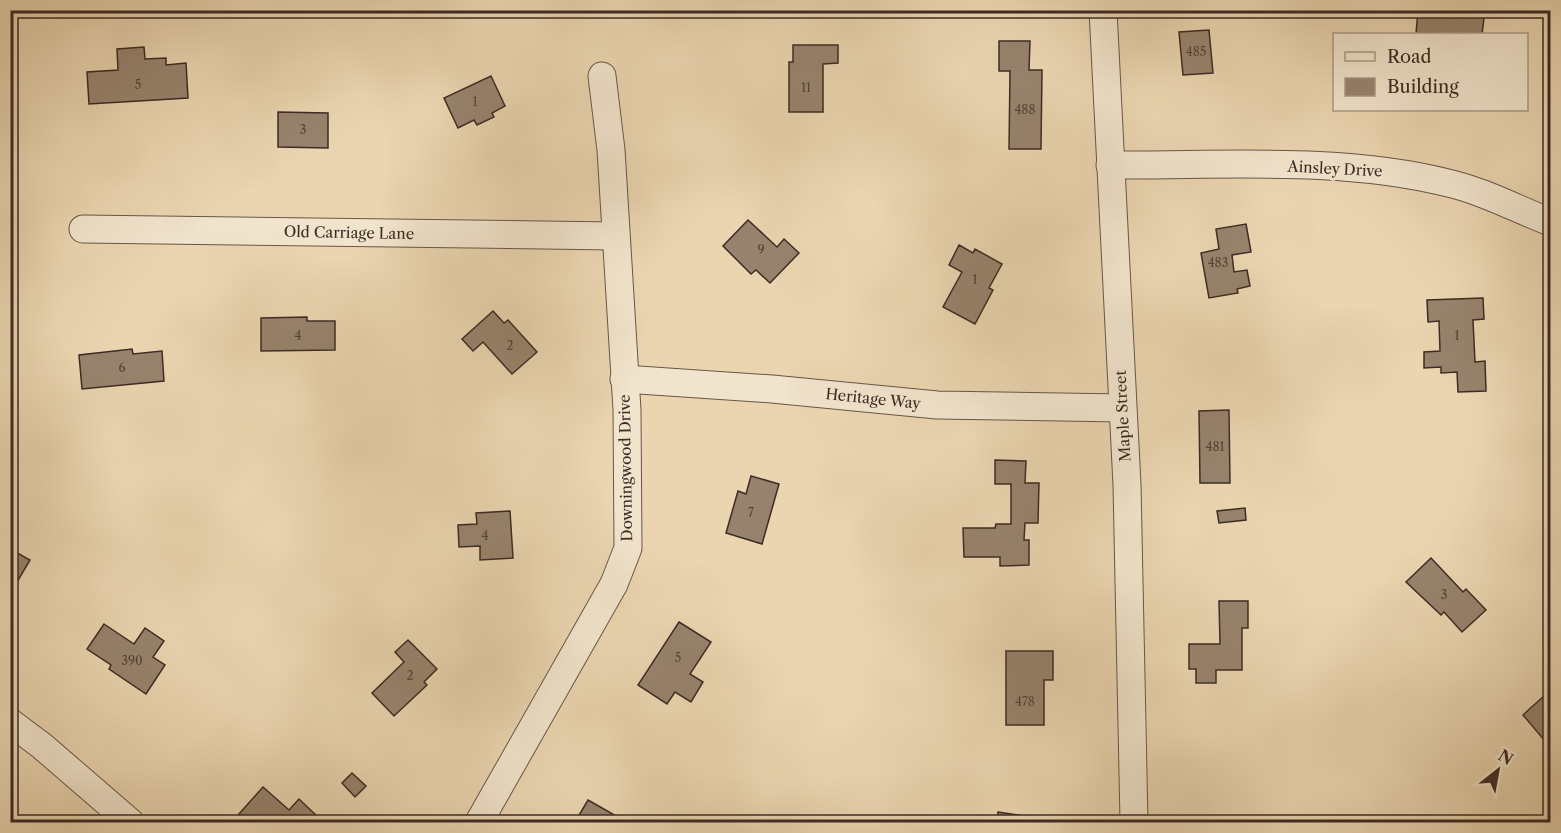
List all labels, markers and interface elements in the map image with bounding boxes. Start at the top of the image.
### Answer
legend [1333,33,1528,111]
house number: 485 [1186,44,1206,59]
text: Road [1387,46,1432,68]
text: Building [1387,76,1459,98]
house number: 5 [135,77,141,92]
house number: 11 [801,80,811,95]
house number: 1 [472,94,478,109]
house number: 488 [1014,102,1036,117]
house number: 3 [300,122,306,137]
street label: Ainsley Drive [1286,156,1383,180]
street label: Old Carriage Lane [284,222,414,243]
house number: 9 [757,242,765,257]
house number: 483 [1208,255,1228,270]
house number: 1 [972,272,978,287]
house number: 4 [295,328,302,343]
house number: 1 [1454,328,1460,343]
house number: 2 [507,338,514,353]
house number: 6 [118,360,126,375]
street label: Maple Street [1111,369,1134,462]
street label: Heritage Way [824,384,922,413]
street label: Downingwood Drive [615,394,636,542]
house number: 481 [1205,439,1225,454]
house number: 7 [748,505,754,520]
house number: 4 [482,528,489,543]
house number: 3 [1441,587,1447,602]
house number: 5 [675,650,681,665]
house number: 390 [121,653,143,668]
house number: 2 [407,668,414,683]
house number: 478 [1015,694,1035,709]
north arrow [1468,740,1528,800]
text: N [1495,745,1517,769]

